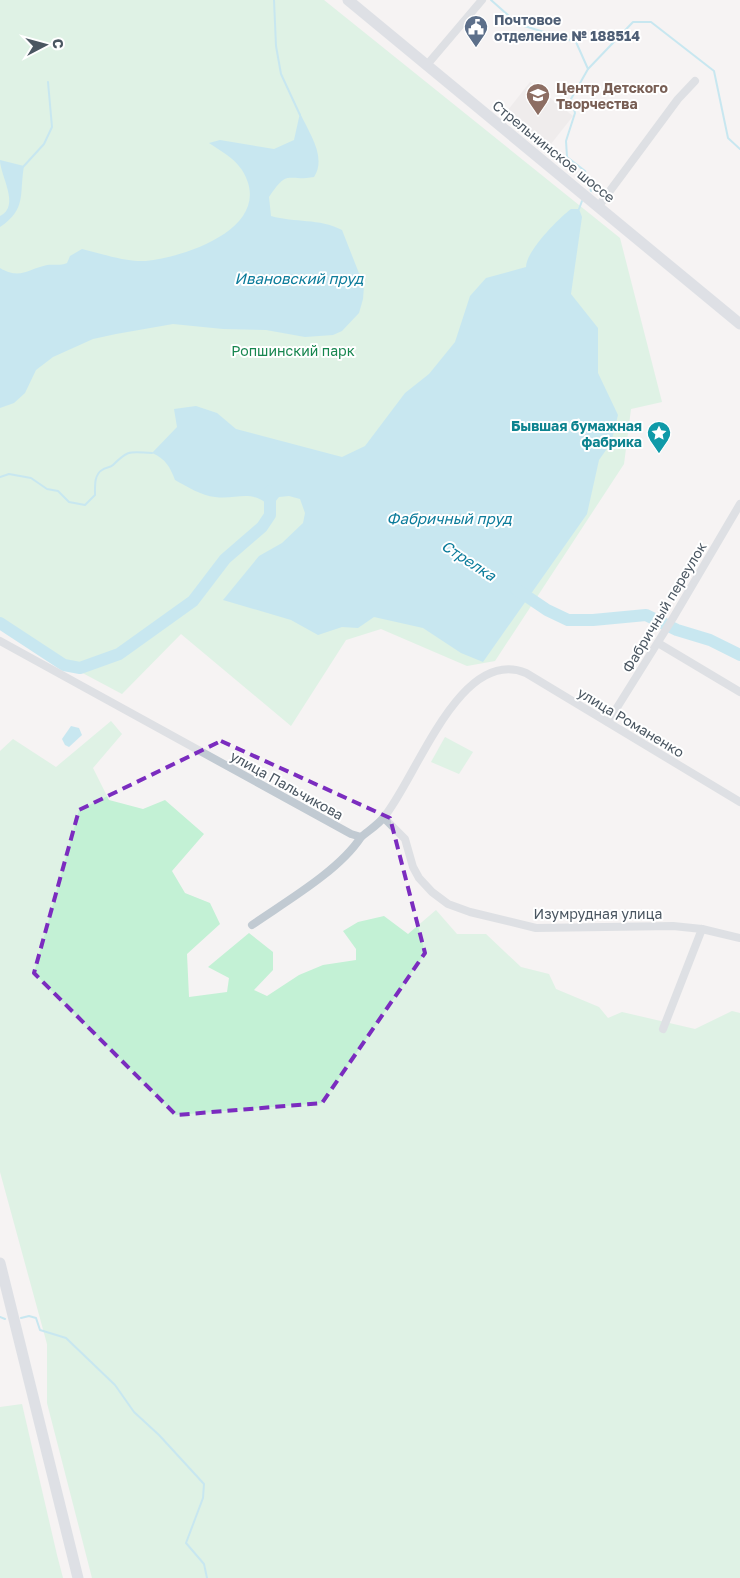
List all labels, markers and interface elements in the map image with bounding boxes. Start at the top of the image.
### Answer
place label: Почтовое отделение № 188514 [494,11,640,44]
public building icon: Почтовое отделение № 188514 [463,14,489,48]
north arrow [20,20,70,70]
text: С [49,38,67,49]
place label: Центр Детского Творчества [556,79,668,112]
school or university icon: Центр Детского Творчества [525,82,551,116]
street label: Стрельнинское шоссе [489,96,619,206]
water label: Ивановский пруд [235,269,364,288]
park label: Ропшинский парк [231,342,355,359]
place label: Бывшая бумажная фабрика [511,417,642,450]
place icon: Бывшая бумажная фабрика [646,420,672,454]
water label: Фабричный пруд [387,509,512,528]
water label: Стрелка [438,536,500,584]
street label: Фабричный переулок [618,539,710,675]
street label: улица Романенко [575,683,687,761]
street label: улица Пальчикова [227,747,347,823]
street label: Изумрудная улица [534,905,662,922]

